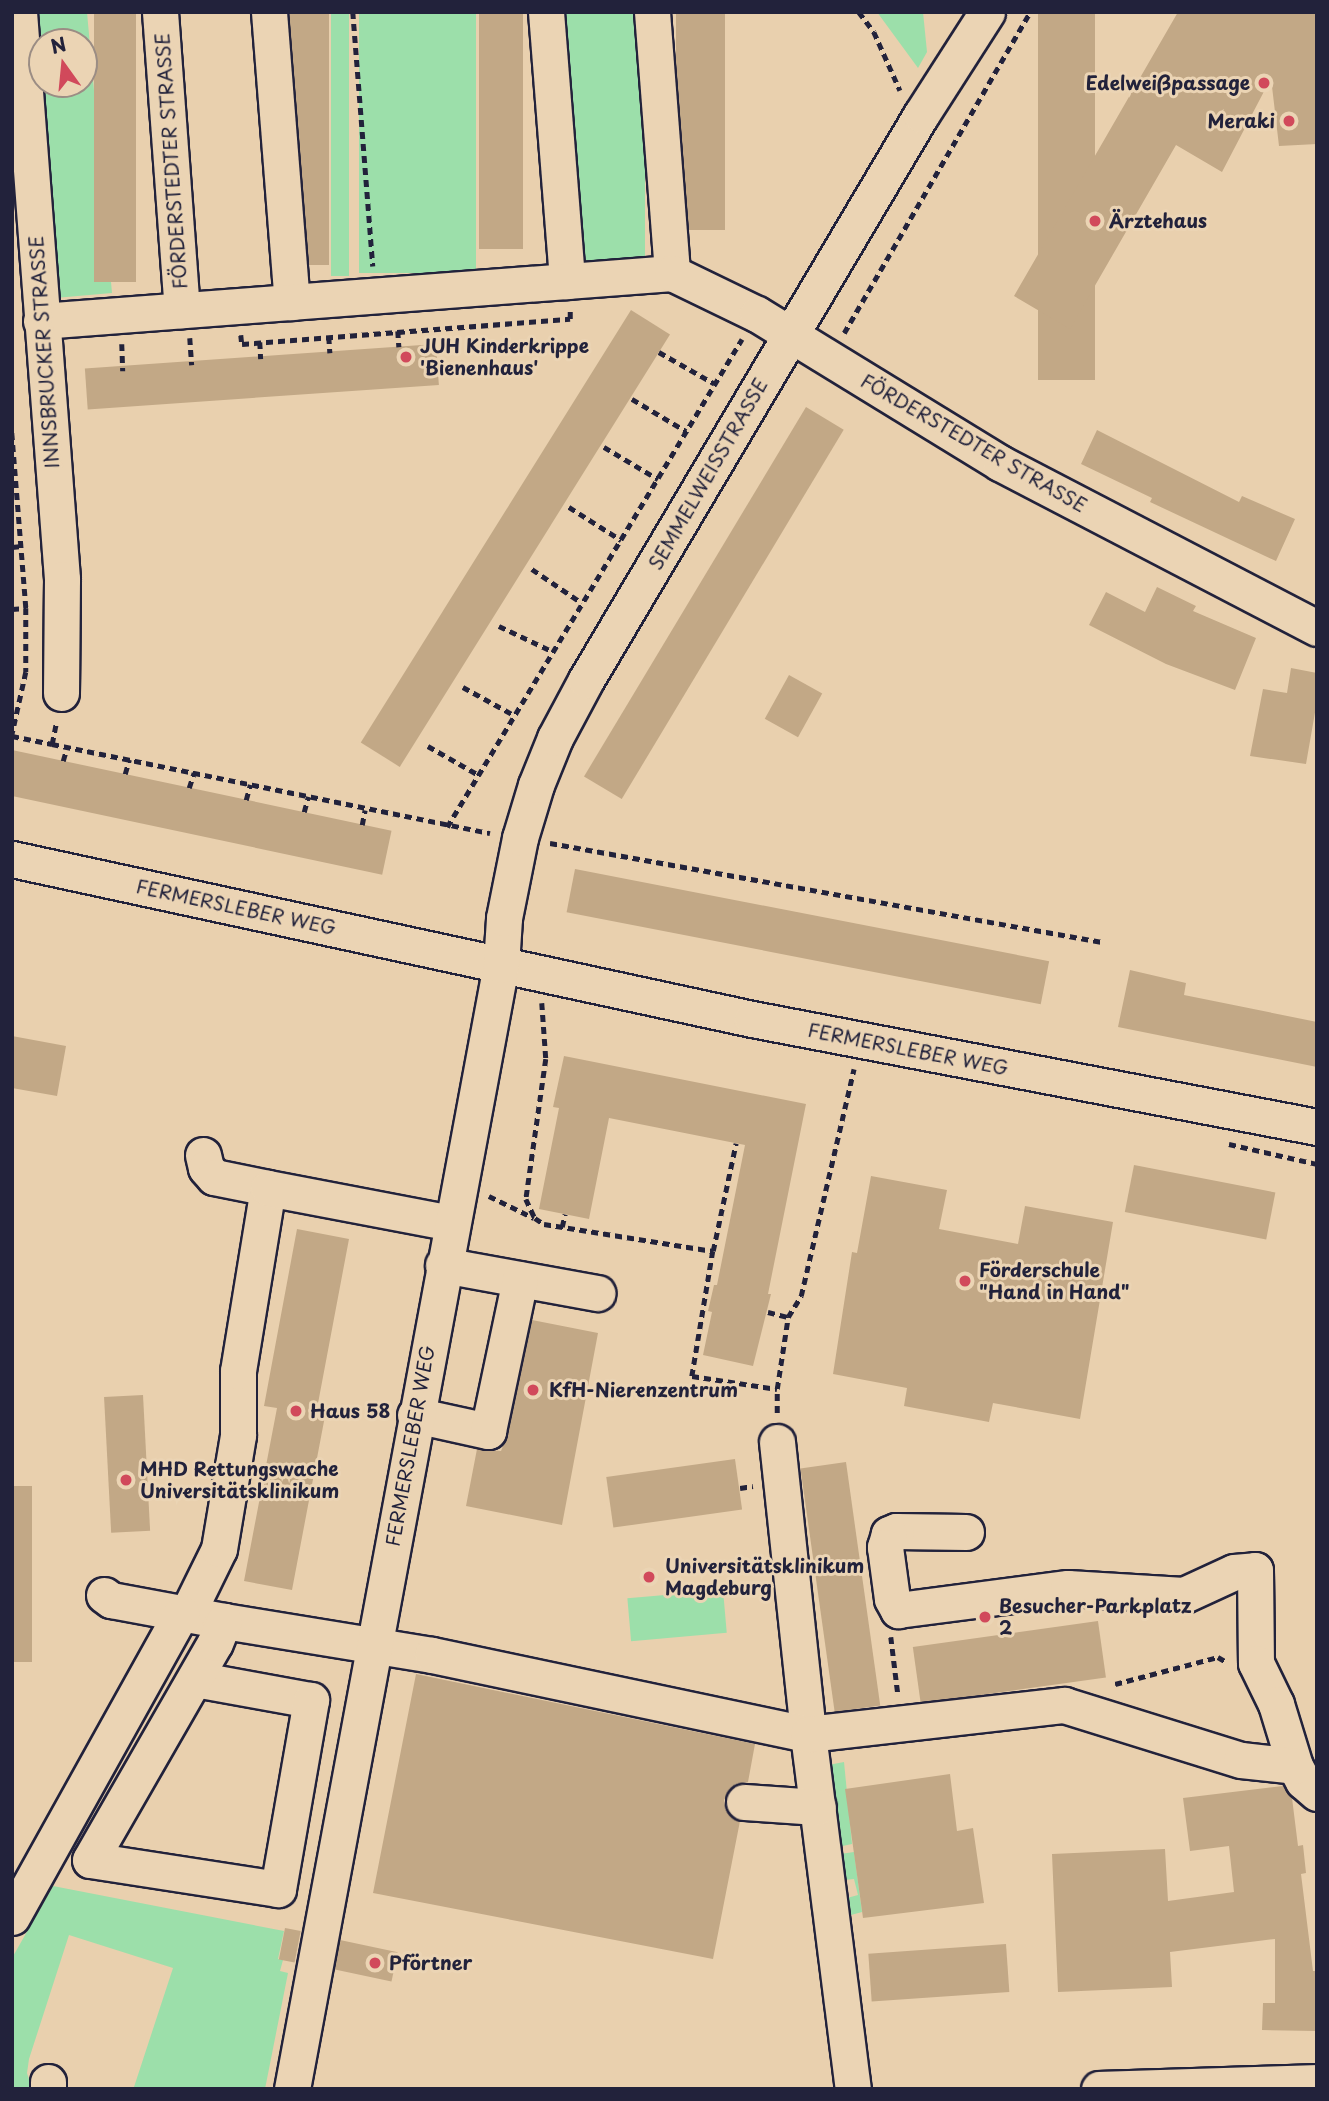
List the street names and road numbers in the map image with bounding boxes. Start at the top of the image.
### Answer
street label: FÖRDERSTEDTER STRASSE [151,31,191,291]
street label: INNSBRUCKER STRASSE [24,233,64,471]
street label: FÖRDERSTEDTER STRASSE [856,368,1092,518]
street label: SEMMELWEISSTRASSE [644,374,772,574]
street label: FERMERSLEBER WEG [134,875,338,939]
street label: FERMERSLEBER WEG [806,1018,1010,1080]
street label: FERMERSLEBER WEG [381,1344,439,1548]

